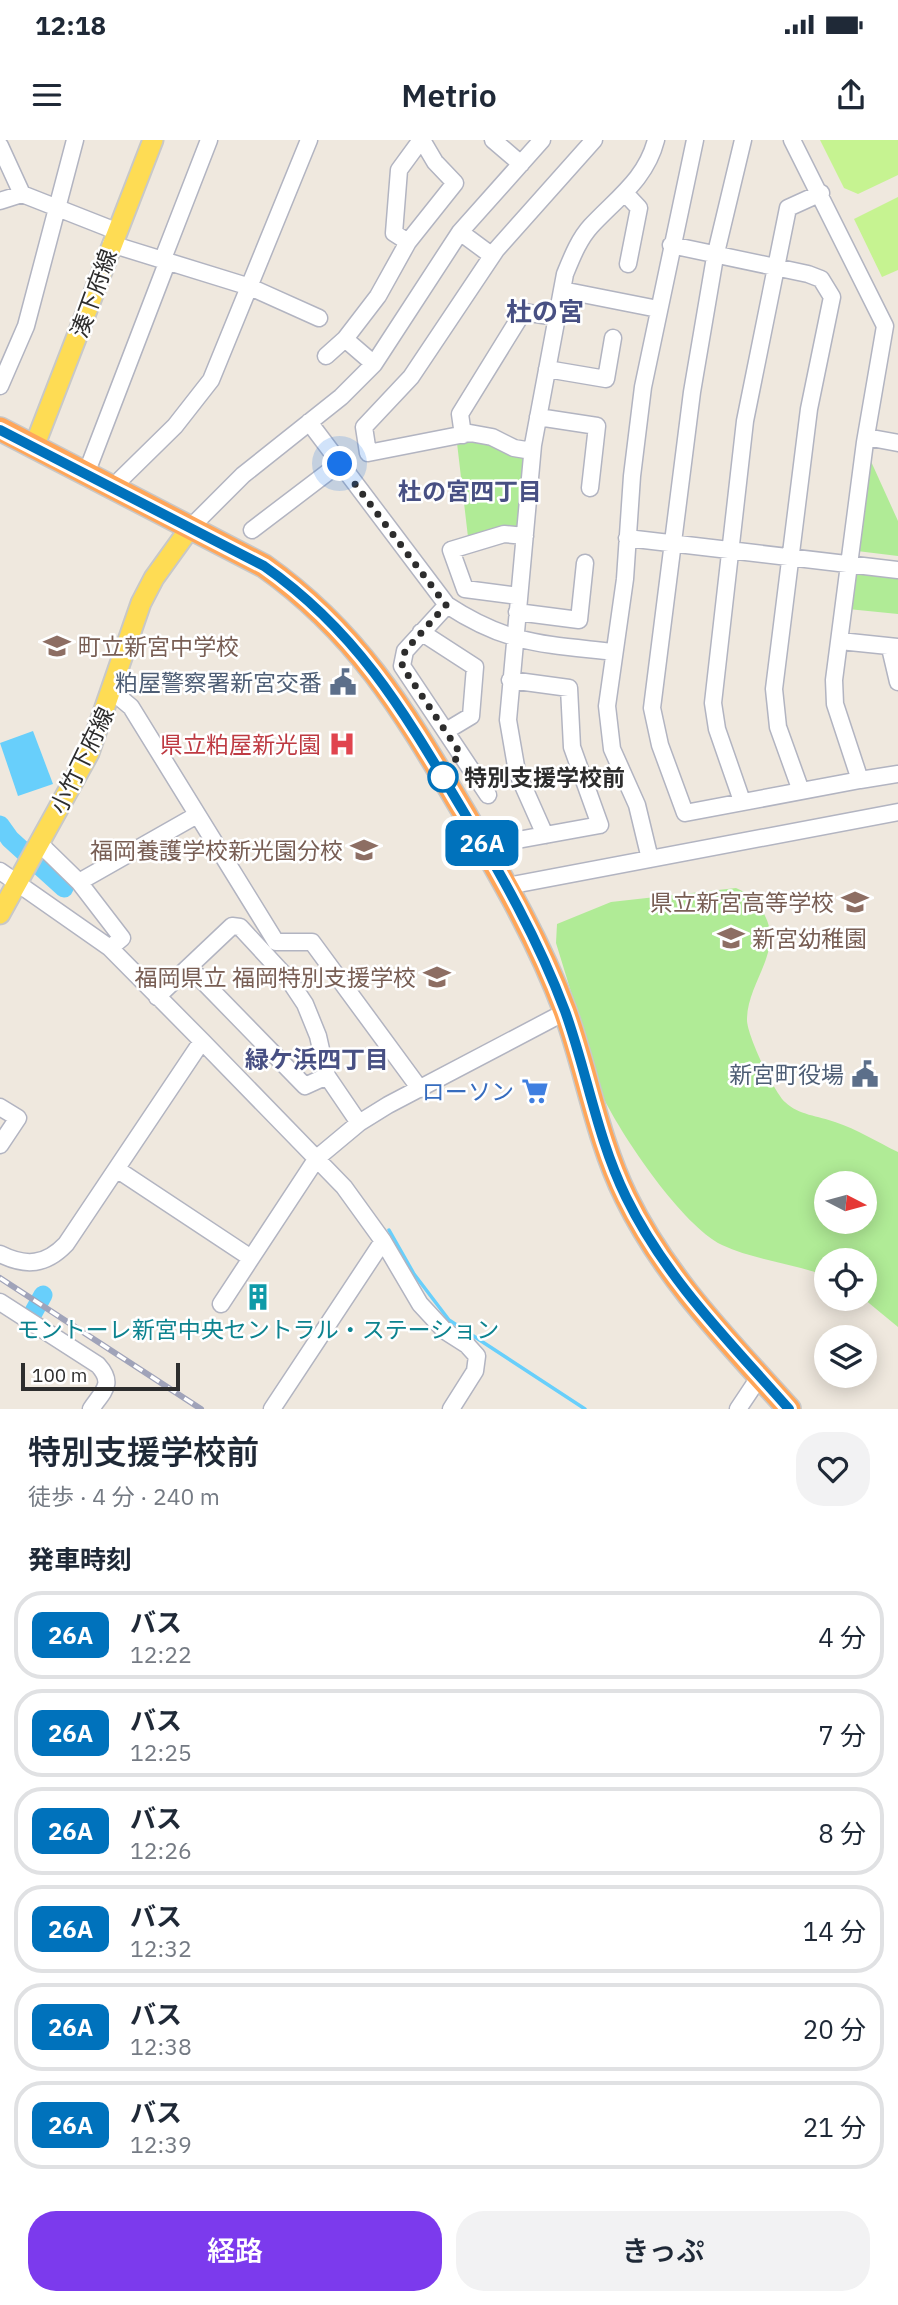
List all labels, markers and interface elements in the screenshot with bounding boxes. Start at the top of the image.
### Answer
text: 12:18 [35,8,106,42]
text: Metrio [401,74,497,116]
icon: menu [28,76,66,114]
icon: share [832,76,870,114]
street label: 湊下府線 [63,245,123,341]
district label: 杜の宮 [506,294,584,328]
your location [322,446,357,481]
district label: 杜の宮四丁目 [398,475,542,507]
school or university icon: 町立新宮中学校 [42,631,72,661]
place label: 町立新宮中学校 [78,631,239,661]
place label: 粕屋警察署新宮交番 [115,667,322,697]
public building icon: 粕屋警察署新宮交番 [328,667,358,697]
street label: 小竹下府線 [42,702,120,818]
place label: 県立粕屋新光園 [160,729,321,759]
hospital icon: 県立粕屋新光園 [327,729,357,759]
marker: 特別支援学校前 [428,762,458,792]
place label: 特別支援学校前 [464,762,625,792]
line badge: 26A [442,820,522,866]
text: 26A [459,827,505,859]
place label: 福岡養護学校新光園分校 [90,835,343,865]
school or university icon: 福岡養護学校新光園分校 [349,835,379,865]
place label: 県立新宮高等学校 [650,887,834,917]
school or university icon: 県立新宮高等学校 [840,887,870,917]
school or university icon: 新宮幼稚園 [716,923,746,953]
place label: 新宮幼稚園 [752,923,867,953]
place label: 福岡県立 福岡特別支援学校 [135,962,416,992]
school or university icon: 福岡県立 福岡特別支援学校 [422,962,452,992]
district label: 緑ケ浜四丁目 [245,1043,389,1075]
place label: 新宮町役場 [729,1059,844,1089]
public building icon: 新宮町役場 [850,1059,880,1089]
place label: ローソン [422,1076,514,1106]
supermarket icon: ローソン [520,1076,550,1106]
north arrow [814,1171,877,1234]
map controls [814,1171,877,1388]
button: locate [814,1248,877,1311]
building icon: モントーレ新宮中央セントラル・ステーション [243,1282,273,1312]
place label: モントーレ新宮中央セントラル・ステーション [17,1314,499,1344]
button: layers [814,1325,877,1388]
scale bar [21,1360,180,1392]
text: 100 m [32,1363,87,1387]
text: 特別支援学校前 [28,1430,259,1473]
button: heart [796,1432,870,1506]
text: 徒歩 · 4 分 · 240 m [28,1481,220,1511]
text: 発車時刻 [28,1542,132,1576]
text: バス [130,1605,182,1639]
text: 26A [48,1619,93,1651]
text: 4 分 [818,1620,866,1654]
text: 12:22 [130,1639,192,1669]
text: バス [130,1703,182,1737]
text: 26A [48,1717,93,1749]
text: 7 分 [818,1718,866,1752]
text: 12:25 [130,1737,192,1767]
text: バス [130,1801,182,1835]
text: 26A [48,1815,93,1847]
text: 8 分 [818,1816,866,1850]
text: 12:26 [130,1835,192,1865]
text: バス [130,1899,182,1933]
text: 26A [48,1913,93,1945]
text: 14 分 [803,1914,866,1948]
text: 12:32 [130,1933,192,1963]
text: バス [130,1997,182,2031]
text: 26A [48,2011,93,2043]
text: 20 分 [803,2012,866,2046]
text: 12:38 [130,2031,192,2061]
text: バス [130,2095,182,2129]
text: 26A [48,2109,93,2141]
text: 21 分 [803,2110,866,2144]
text: 12:39 [130,2129,192,2159]
button: 経路 [28,2211,442,2291]
button: きっぷ [456,2211,870,2291]

